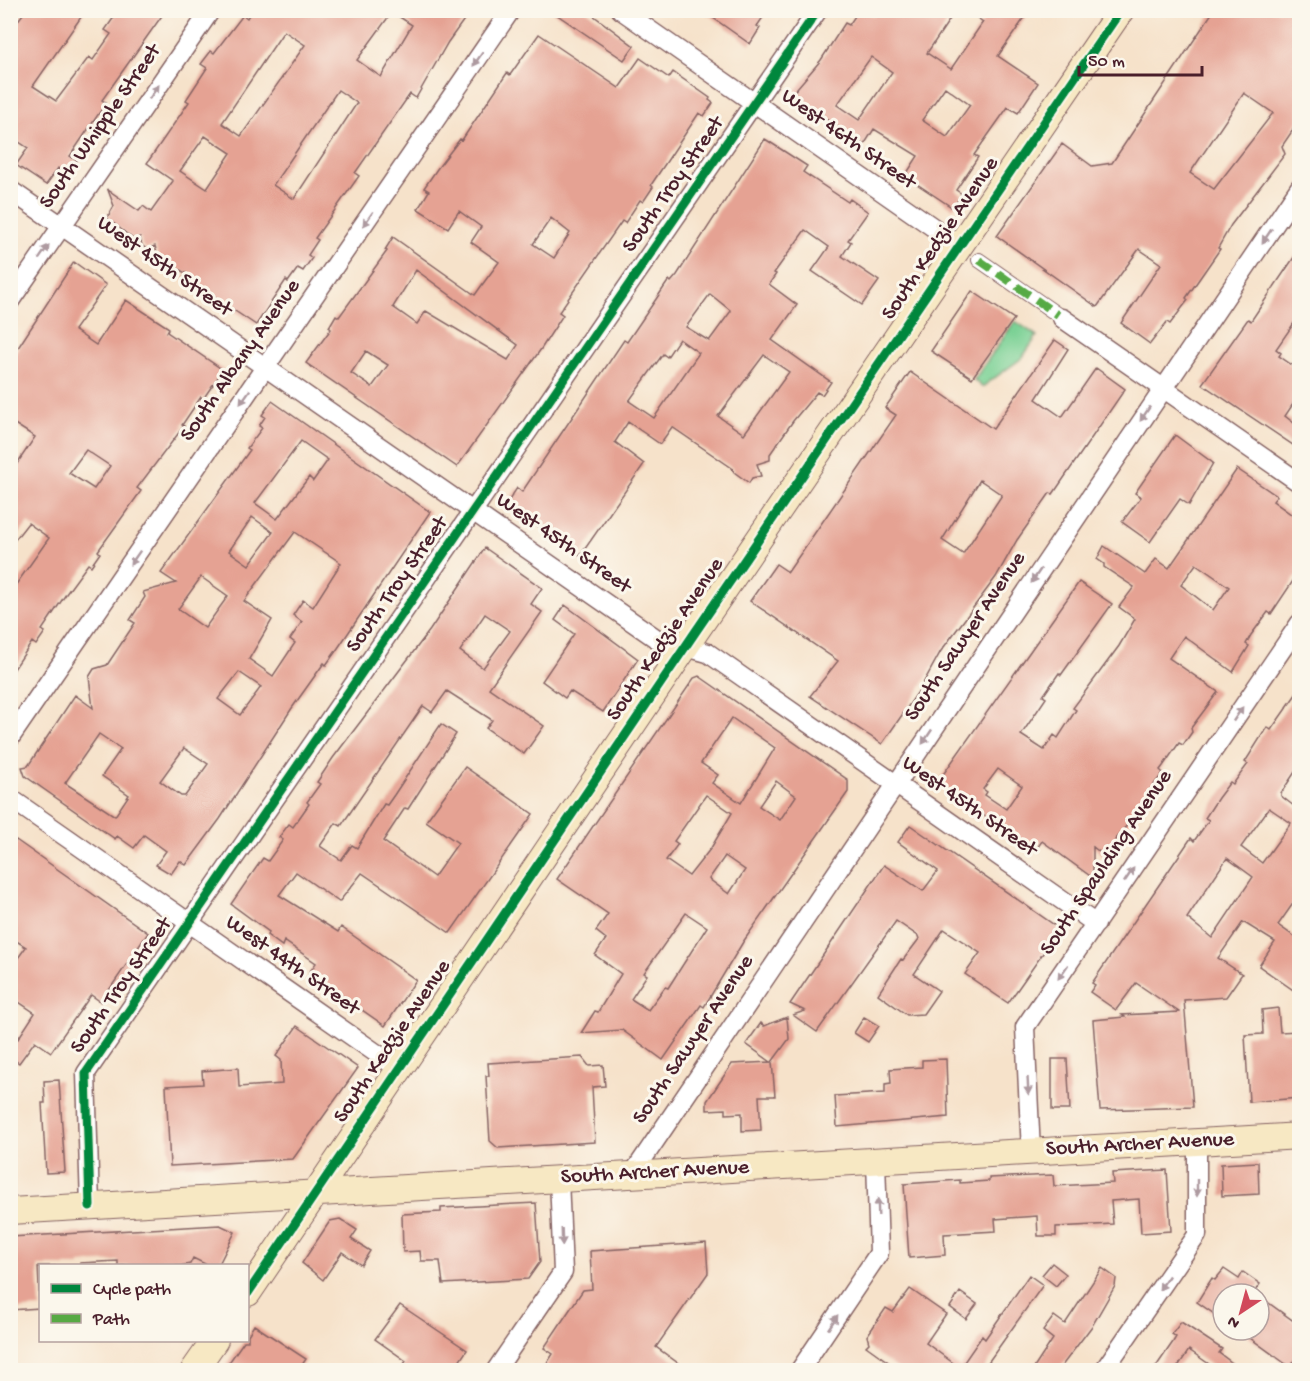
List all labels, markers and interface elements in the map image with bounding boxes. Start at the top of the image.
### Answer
street label: South Whipple Street [34,38,169,214]
scale bar [1079,39,1202,77]
one-way arrow [472,50,484,66]
text: 50 m [1088,52,1125,73]
one-way arrow [148,84,159,100]
street label: West 46th Street [776,84,922,197]
street label: South Troy Street [617,110,732,258]
street label: South Kedzie Avenue [877,152,1006,326]
street label: West 45th Street [91,211,238,324]
one-way arrow [362,211,374,227]
one-way arrow [1261,227,1273,243]
one-way arrow [38,245,50,261]
street label: South Albany Avenue [175,274,307,447]
one-way arrow [239,389,251,405]
one-way arrow [1140,406,1151,423]
street label: West 45th Street [490,488,637,601]
street label: South Troy Street [341,510,456,658]
street label: South Sawyer Avenue [900,547,1033,727]
one-way arrow [130,550,141,566]
street label: South Kedzie Avenue [602,553,731,727]
one-way arrow [1031,568,1042,584]
one-way arrow [1232,706,1243,722]
one-way arrow [921,729,933,745]
street label: West 45th Street [896,751,1043,864]
street label: South Spaulding Avenue [1035,765,1179,961]
one-way arrow [1123,868,1135,884]
street label: West 44th Street [220,910,366,1023]
street label: South Troy Street [65,911,180,1059]
street label: South Sawyer Avenue [628,950,761,1130]
street label: South Kedzie Avenue [329,955,458,1129]
one-way arrow [1057,963,1068,980]
one-way arrow [1023,1076,1032,1095]
street label: South Archer Avenue [1045,1127,1235,1163]
street label: South Archer Avenue [560,1155,750,1191]
one-way arrow [1192,1179,1202,1198]
one-way arrow [873,1197,882,1216]
one-way arrow [557,1228,566,1247]
legend [39,1264,249,1342]
one-way arrow [1159,1275,1170,1291]
text: Cycle path [93,1280,171,1301]
north arrow [1211,1282,1271,1342]
text: Path [92,1310,130,1331]
text: N [1224,1310,1244,1332]
one-way arrow [827,1314,838,1330]

